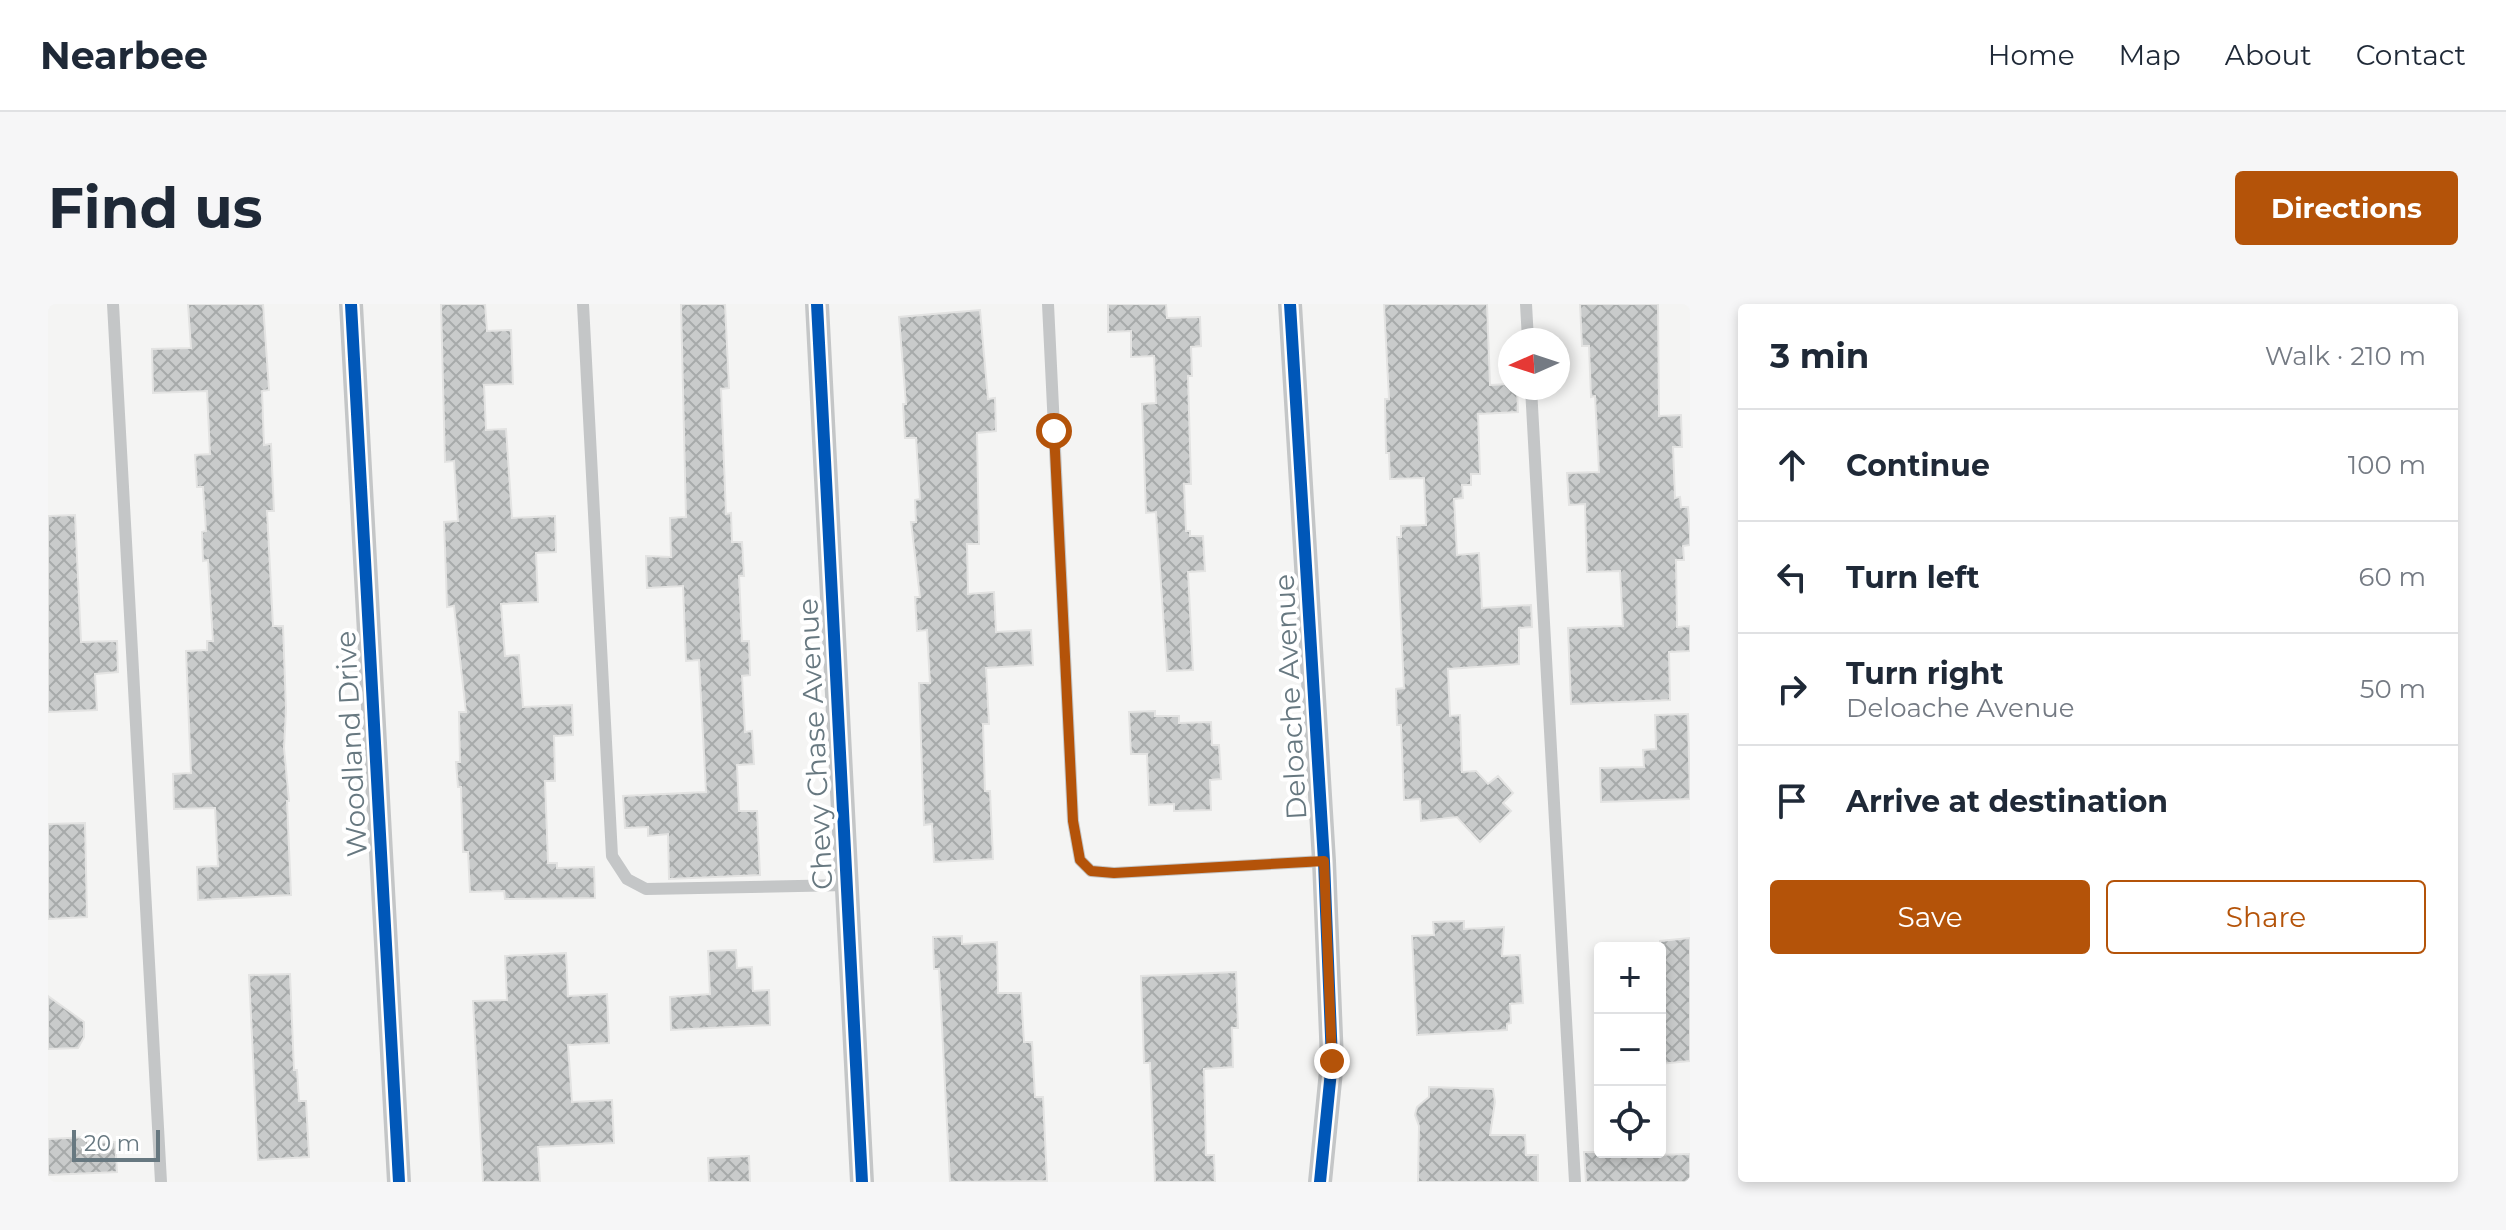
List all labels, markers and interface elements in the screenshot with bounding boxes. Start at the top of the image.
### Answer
text: Nearbee [40,32,208,79]
text: Home [1988,38,2075,72]
text: Map [2119,38,2181,72]
text: About [2225,38,2312,72]
text: Contact [2356,38,2466,72]
button: Directions [2235,171,2458,245]
text: Find us [48,174,262,242]
north arrow [1498,328,1570,400]
text: 3 min [1770,335,1869,377]
text: Walk · 210 m [2265,340,2426,372]
route start [1036,413,1072,449]
icon: ahead [1770,443,1814,487]
text: Continue [1846,447,1990,484]
text: 100 m [2348,449,2426,481]
icon: left [1770,555,1814,599]
text: Turn left [1846,559,1979,596]
text: 60 m [2359,561,2426,593]
street label: Deloache Avenue [1267,573,1313,821]
street label: Chevy Chase Avenue [790,597,840,891]
street label: Woodland Drive [328,630,374,858]
text: Turn right [1846,655,2003,692]
icon: right [1770,667,1814,711]
text: 50 m [2360,673,2426,705]
text: Deloache Avenue [1846,692,2074,724]
icon: arrive [1770,779,1814,823]
text: Arrive at destination [1846,783,2168,820]
button: Save [1770,880,2090,954]
button: Share [2106,880,2426,954]
map controls [1594,942,1666,1158]
button: + [1594,942,1666,1014]
button: − [1594,1014,1666,1086]
route end [1314,1043,1350,1079]
button: locate [1594,1086,1666,1158]
scale bar [72,1126,160,1162]
text: 20 m [84,1130,140,1157]

